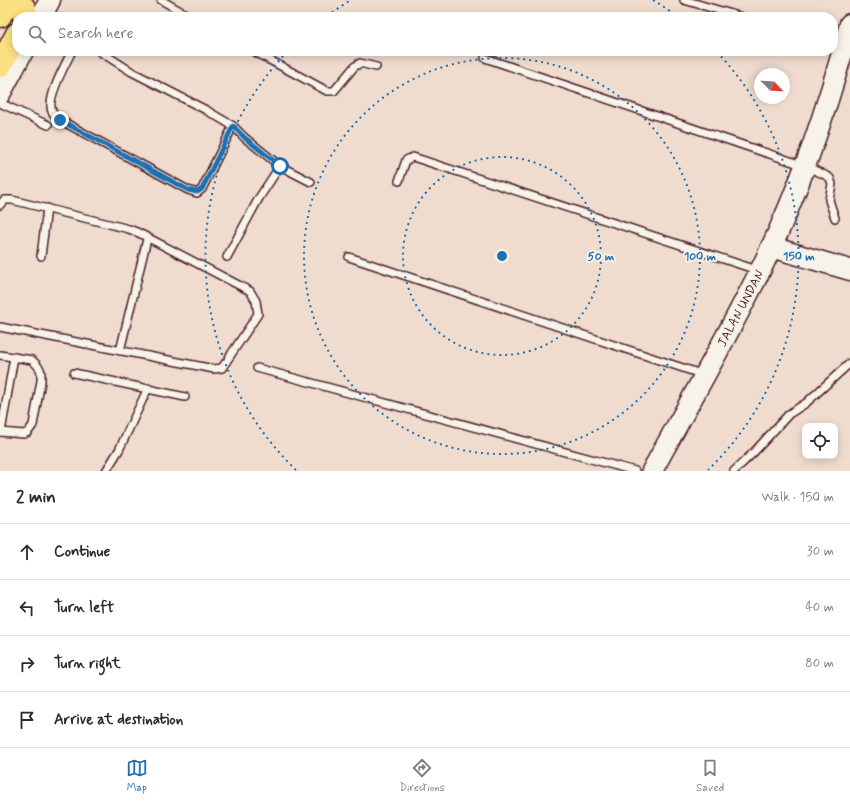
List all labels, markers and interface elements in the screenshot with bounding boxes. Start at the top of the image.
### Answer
search box [12,12,838,56]
icon: search [26,23,48,45]
text: Search here [58,24,134,44]
north arrow [754,68,790,104]
route end [51,111,69,129]
route start [271,157,289,175]
centre of rings [495,249,509,263]
text: 50 m [588,249,615,265]
text: 100 m [684,249,717,265]
text: 150 m [783,249,815,265]
street label: JALAN UNDAN [714,267,769,350]
map controls [802,423,838,459]
button: locate [802,423,838,459]
text: 2 min [16,486,56,508]
text: Walk · 150 m [761,489,834,506]
icon: ahead [16,541,38,563]
text: Continue [54,542,110,562]
text: 30 m [807,543,834,560]
icon: left [16,597,38,619]
text: Turn left [54,598,114,618]
text: 40 m [805,599,834,616]
icon: right [16,653,38,675]
text: Turn right [54,654,121,674]
text: 80 m [805,655,834,672]
icon: arrive [16,709,38,731]
text: Arrive at destination [54,710,183,730]
tab: Map [126,757,148,795]
tab: Directions [399,757,445,795]
tab: Saved [696,757,724,795]

